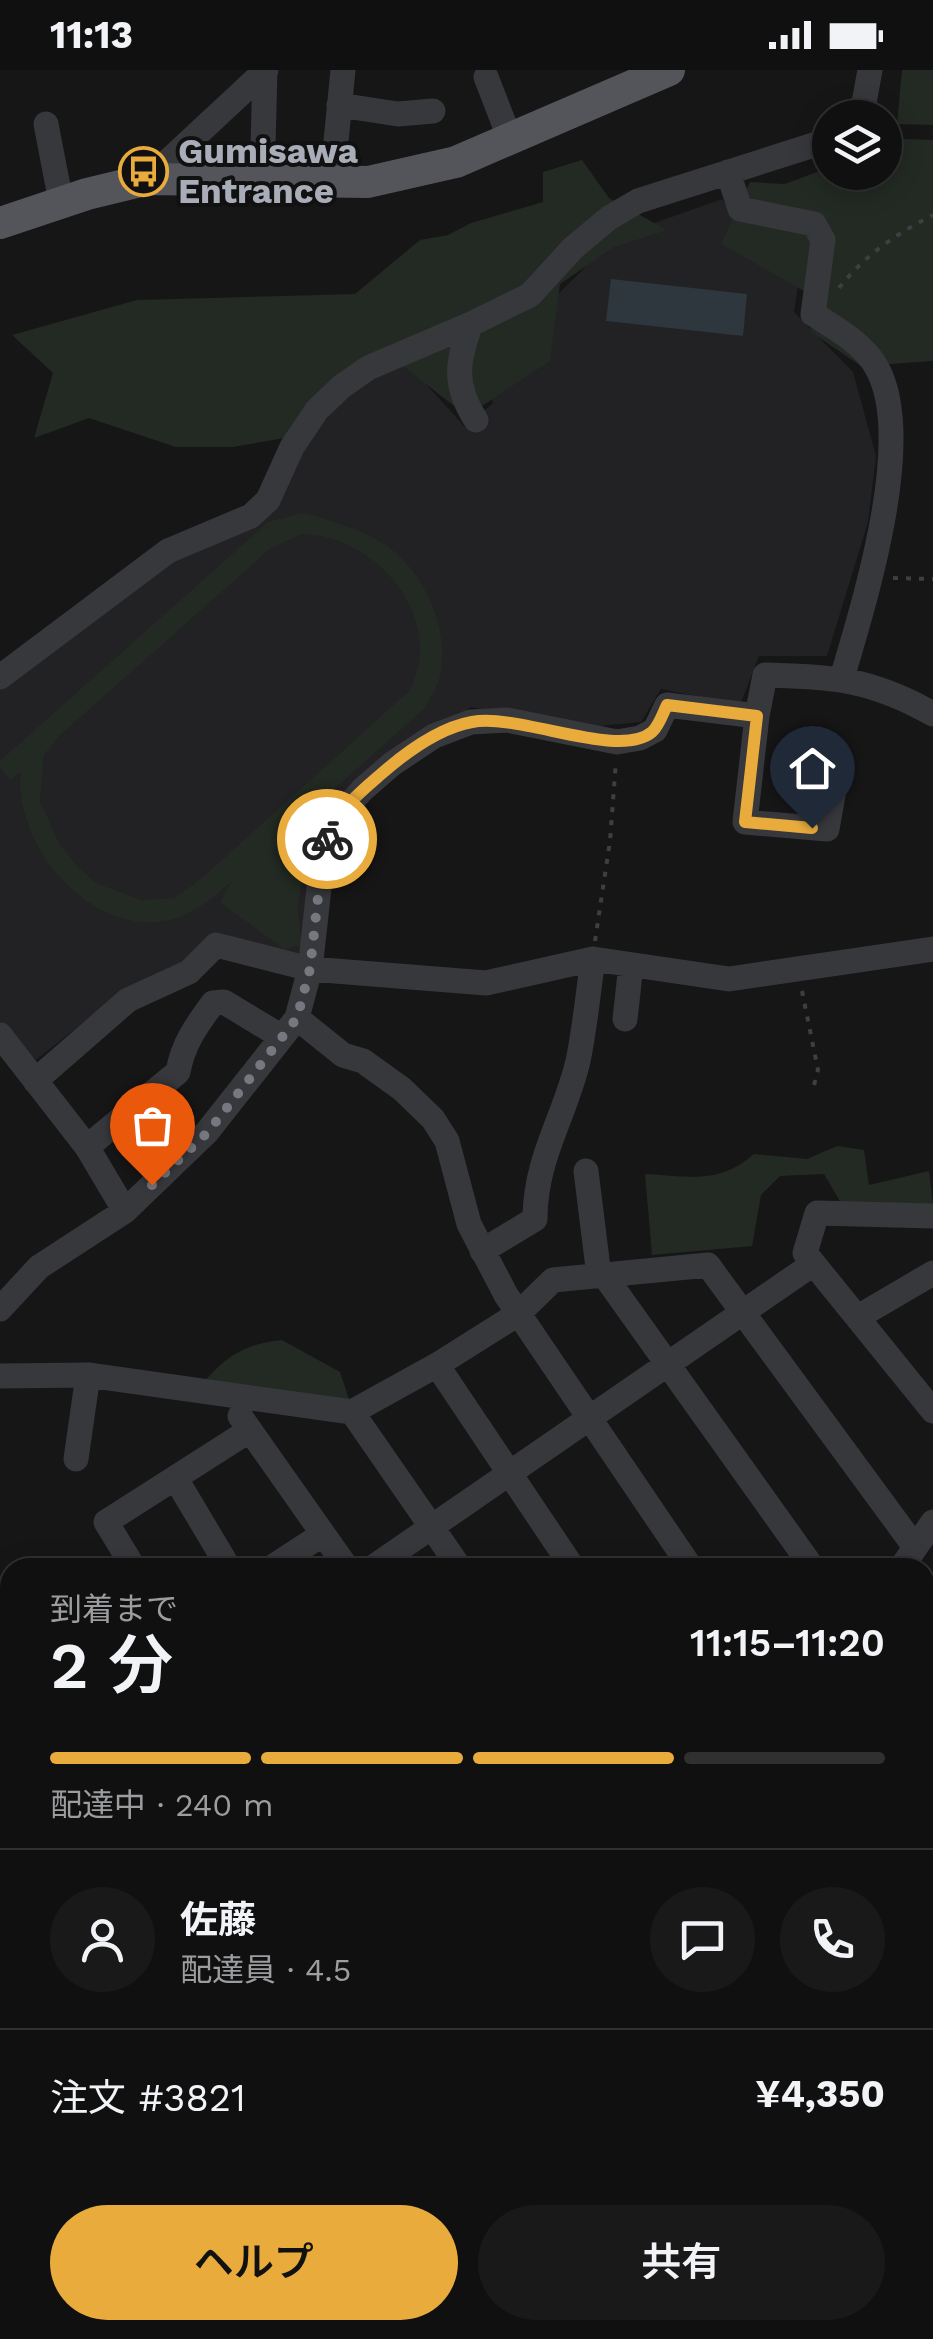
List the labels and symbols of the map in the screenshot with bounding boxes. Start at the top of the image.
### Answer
place label: Gumisawa Entrance [178,130,359,212]
bus stop icon: Gumisawa Entrance [117,145,169,197]
pin [770,726,855,829]
courier [277,789,377,889]
pin [110,1083,195,1186]

